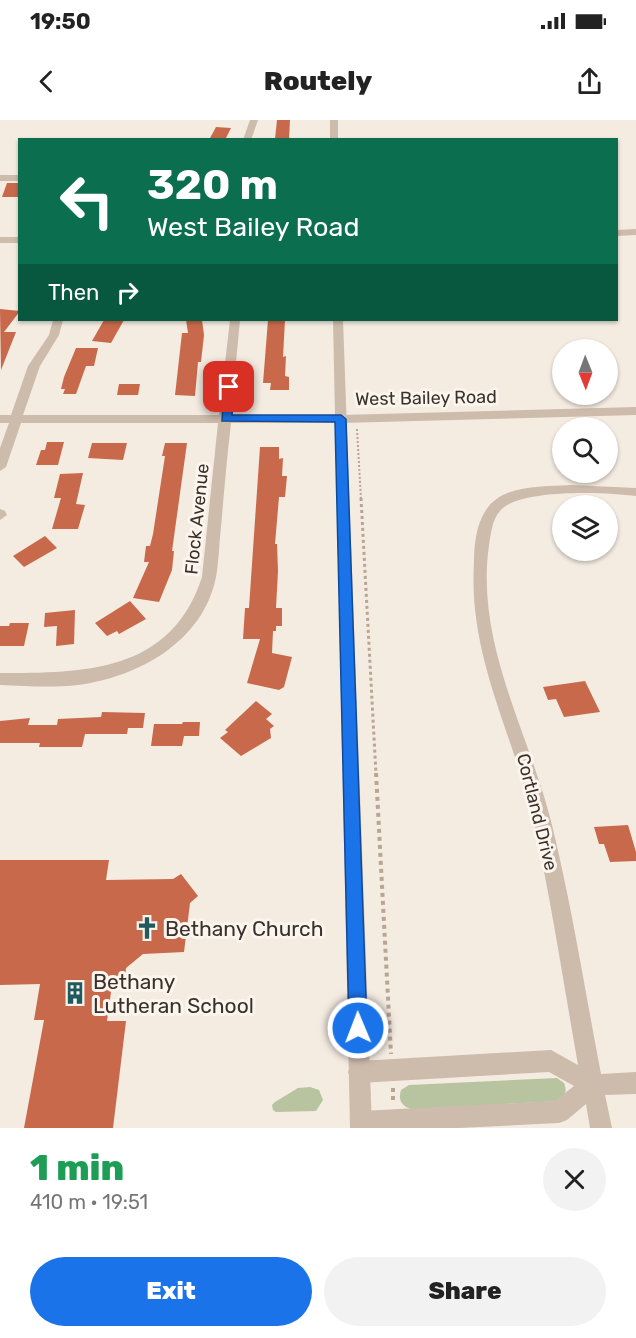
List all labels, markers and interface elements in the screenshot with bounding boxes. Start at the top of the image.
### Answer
text: 19:50 [30,8,91,35]
icon: back [30,65,63,98]
text: Routely [264,65,372,97]
icon: share [573,65,606,98]
text: 320 m [147,160,278,210]
icon: left [48,162,126,240]
text: West Bailey Road [147,211,360,243]
icon: right [111,276,144,309]
text: Then [48,279,99,306]
north arrow [552,339,618,405]
map controls [552,339,618,561]
pin [203,361,254,412]
icon: arrive [212,370,245,403]
street label: West Bailey Road [355,386,497,410]
button: search [552,417,618,483]
street label: Flock Avenue [180,463,214,575]
button: layers [552,495,618,561]
street label: Cortland Drive [512,751,562,873]
church icon: Bethany Church [134,915,160,941]
place label: Bethany Church [165,916,323,941]
place label: Bethany Lutheran School [93,969,254,1018]
building icon: Bethany Lutheran School [62,980,88,1006]
position arrow [326,996,390,1060]
text: 1 min [30,1146,124,1189]
button: close [543,1148,606,1211]
text: 410 m · 19:51 [30,1190,148,1214]
button: Exit [30,1257,312,1326]
button: Share [324,1257,606,1326]

